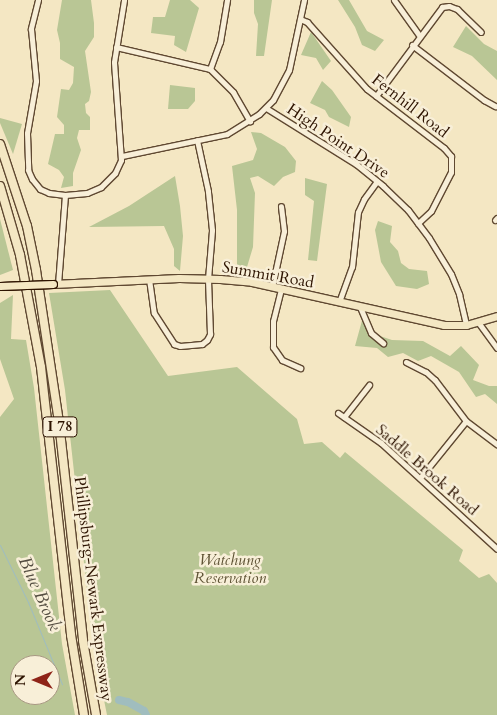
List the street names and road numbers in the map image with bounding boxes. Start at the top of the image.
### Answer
street label: Fernhill Road [368,70,452,142]
street label: High Point Drive [283,100,393,182]
street label: Summit Road [221,257,315,293]
road number: I 78 [41,414,79,440]
street label: Saddle Brook Road [372,420,482,520]
street label: Phillipsburg-Newark Expressway [70,476,116,702]

